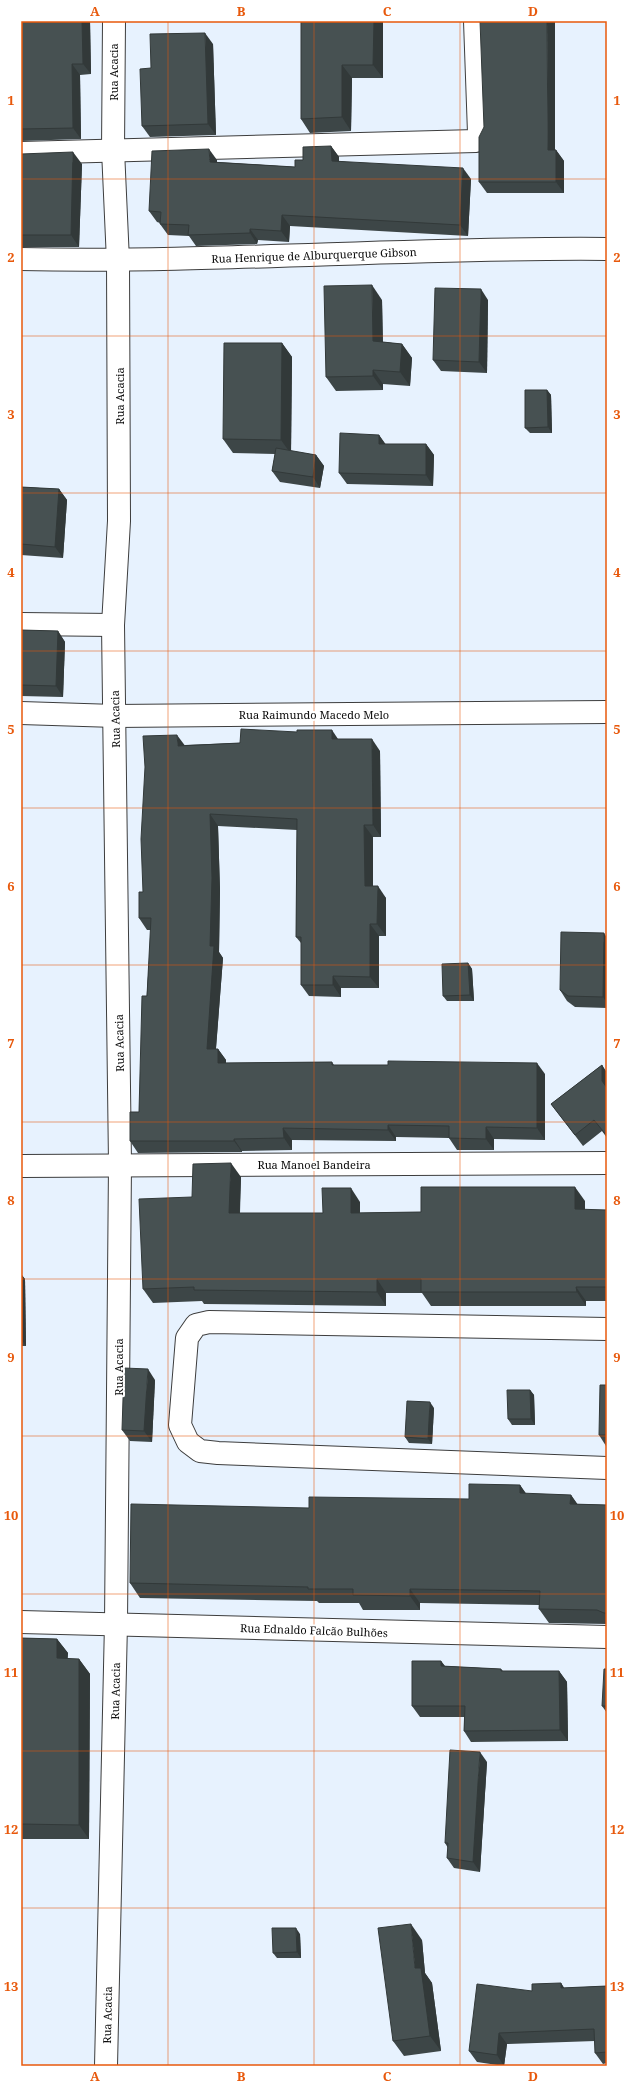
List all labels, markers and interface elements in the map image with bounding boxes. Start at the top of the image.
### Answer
text: A [90,2,100,20]
text: B [237,2,246,20]
text: C [383,2,392,20]
text: D [528,2,538,20]
street label: Rua Acacia [106,43,121,101]
text: 1 [7,91,15,109]
text: 1 [613,91,621,109]
street label: Rua Henrique de Alburquerque Gibson [211,244,417,266]
text: 2 [7,248,15,266]
text: 2 [613,248,621,266]
street label: Rua Acacia [112,367,127,425]
text: 3 [7,405,15,423]
text: 3 [613,405,621,423]
text: 4 [7,563,15,581]
text: 4 [613,563,621,581]
street label: Rua Acacia [107,690,123,748]
street label: Rua Raimundo Macedo Melo [239,707,389,722]
text: 5 [7,720,15,738]
text: 5 [613,720,621,738]
text: 6 [7,877,15,895]
text: 6 [613,877,621,895]
street label: Rua Acacia [111,1014,127,1072]
text: 7 [7,1034,15,1052]
text: 7 [613,1034,621,1052]
street label: Rua Manoel Bandeira [257,1157,371,1172]
text: 8 [7,1191,15,1209]
text: 8 [613,1191,621,1209]
street label: Rua Acacia [111,1338,126,1396]
text: 9 [7,1348,15,1366]
text: 9 [613,1348,621,1366]
text: 10 [4,1506,18,1524]
text: 10 [610,1506,624,1524]
street label: Rua Ednaldo Falcão Bulhões [240,1620,388,1640]
street label: Rua Acacia [107,1662,123,1720]
text: 11 [4,1663,18,1681]
text: 11 [610,1663,624,1681]
text: 12 [4,1820,18,1838]
text: 12 [610,1820,624,1838]
text: 13 [4,1977,18,1995]
text: 13 [610,1977,624,1995]
street label: Rua Acacia [99,1986,115,2044]
text: A [90,2067,100,2085]
text: B [237,2067,246,2085]
text: C [383,2067,392,2085]
text: D [528,2067,538,2085]

